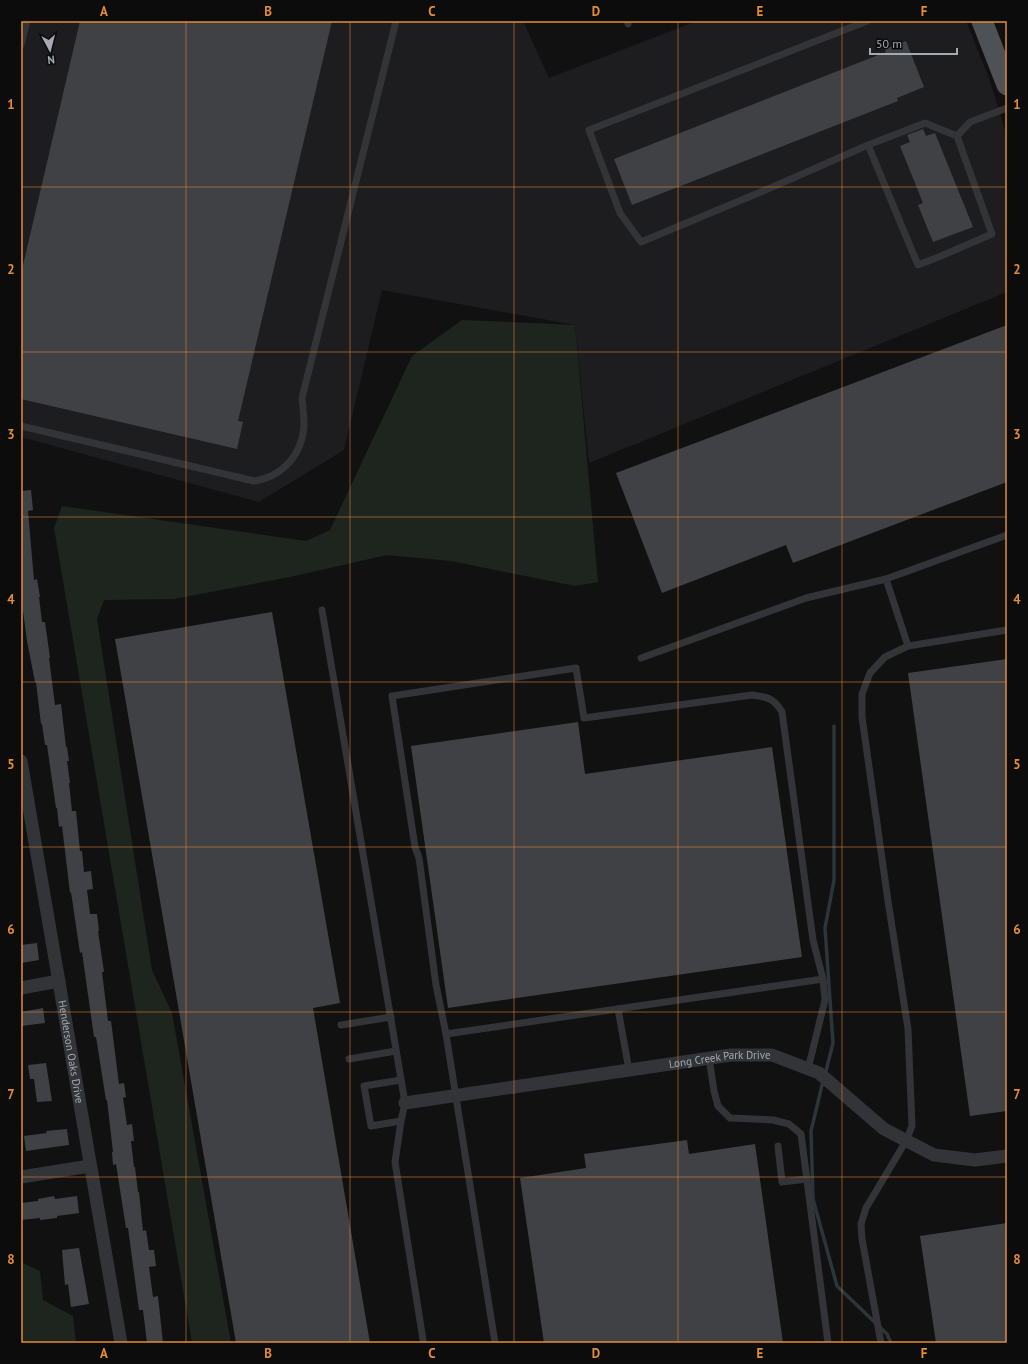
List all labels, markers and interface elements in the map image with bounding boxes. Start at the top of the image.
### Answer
text: A [100,3,108,20]
text: B [264,3,272,20]
text: C [428,3,436,20]
text: D [592,3,600,20]
text: E [757,3,764,20]
text: F [921,3,928,20]
north arrow [30,30,70,70]
scale bar [870,30,957,56]
text: 50 m [876,36,902,51]
text: N [47,53,56,67]
text: 1 [7,96,15,113]
text: 1 [1013,96,1021,113]
text: 2 [7,261,15,278]
text: 2 [1013,261,1021,278]
text: 3 [7,426,15,443]
text: 3 [1013,426,1021,443]
text: 4 [7,591,15,608]
text: 4 [1013,591,1021,608]
text: 5 [7,756,15,773]
text: 5 [1013,756,1021,773]
text: 6 [7,921,15,938]
text: 6 [1013,921,1021,938]
street label: Henderson Oaks Drive [55,999,87,1105]
street label: Long Creek Park Drive [668,1048,771,1071]
text: 7 [7,1086,15,1103]
text: 7 [1013,1086,1021,1103]
text: 8 [7,1251,15,1268]
text: 8 [1013,1251,1021,1268]
text: A [100,1345,108,1362]
text: B [264,1345,272,1362]
text: C [428,1345,436,1362]
text: D [592,1345,600,1362]
text: E [757,1345,764,1362]
text: F [921,1345,928,1362]

